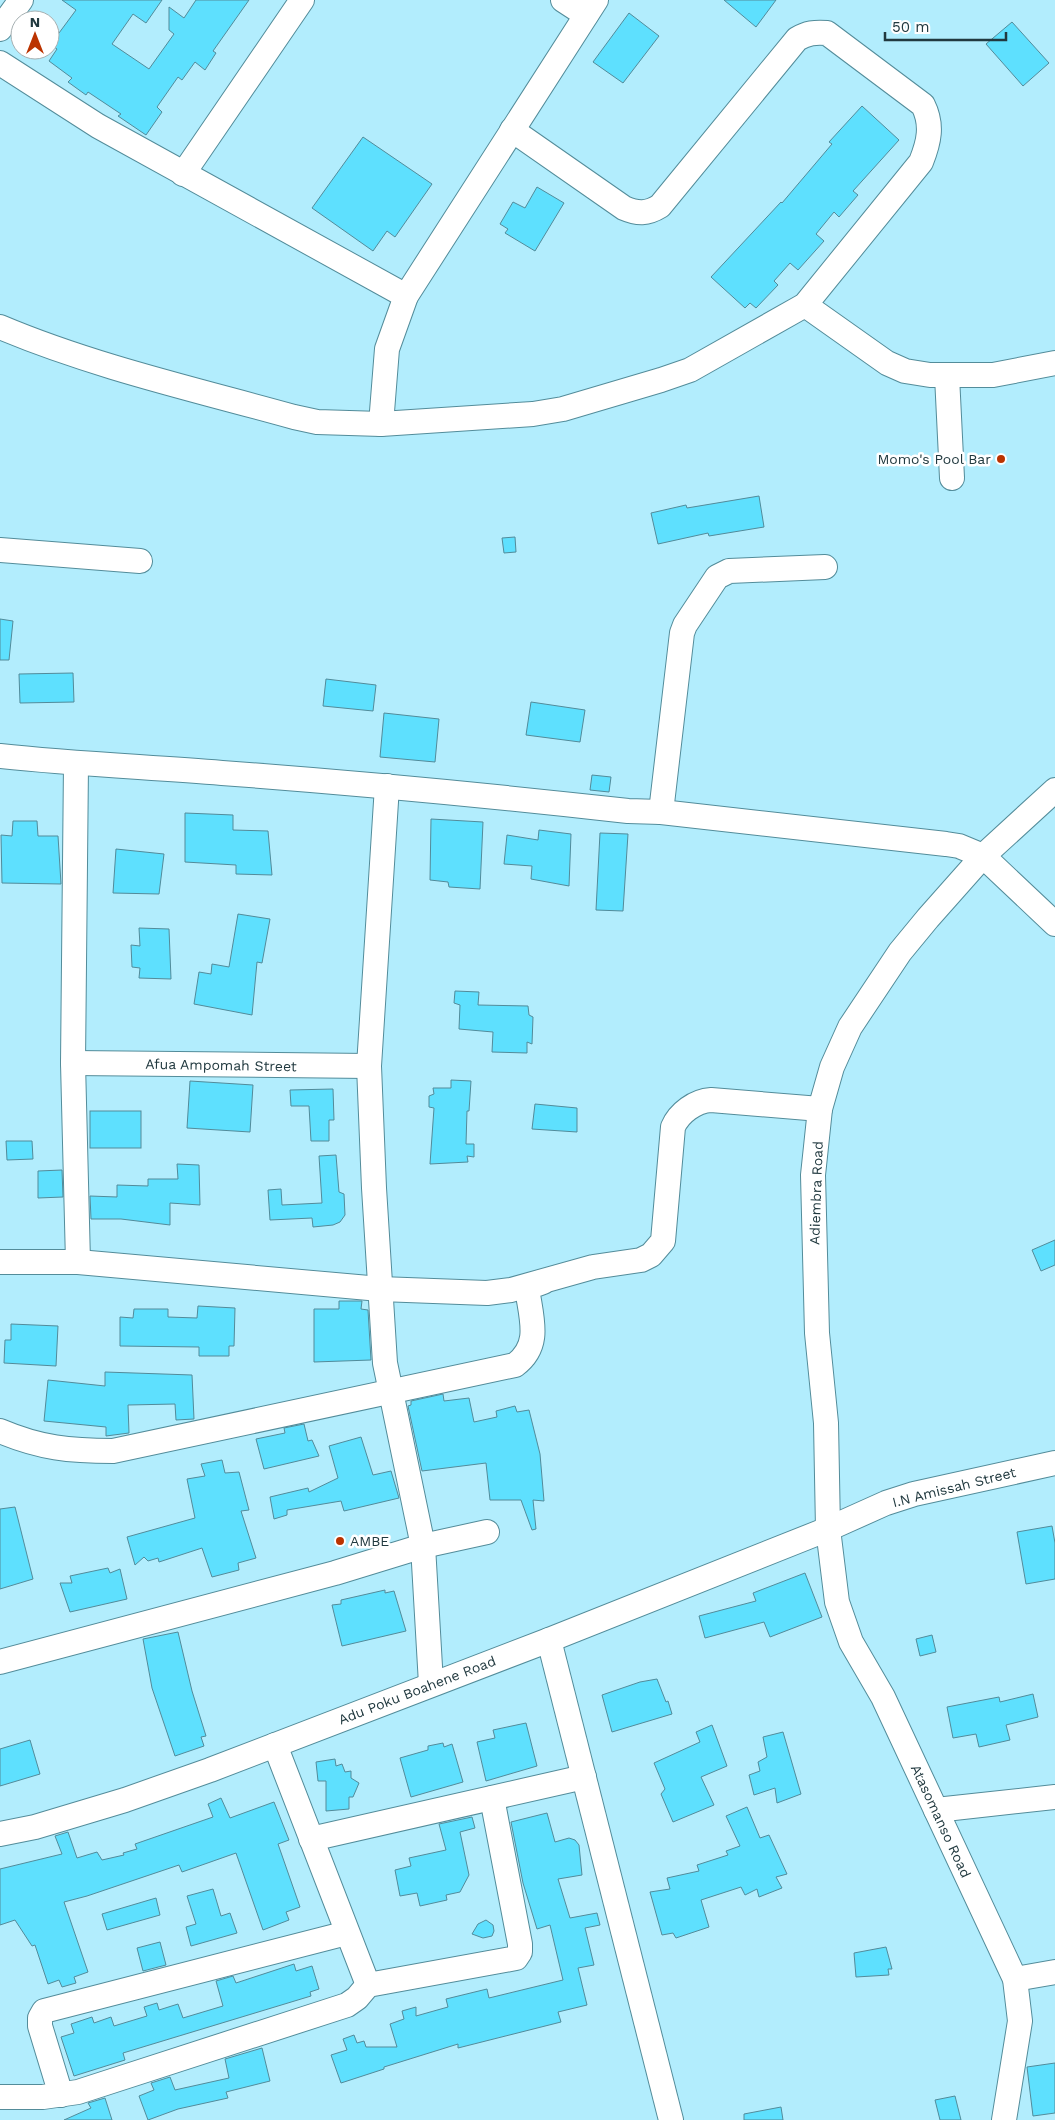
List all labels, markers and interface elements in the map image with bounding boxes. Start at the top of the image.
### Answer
north arrow [10,10,60,60]
scale bar [885,10,1006,42]
text: N [30,14,40,30]
text: 50 m [892,18,929,36]
place label: Momo's Pool Bar [877,451,991,467]
marker: Momo's Pool Bar [995,453,1007,465]
street label: Afua Ampomah Street [145,1056,297,1074]
street label: Adiembra Road [806,1141,826,1245]
street label: I.N Amissah Street [890,1464,1018,1510]
place label: AMBE [350,1533,389,1549]
marker: AMBE [334,1535,346,1547]
street label: Adu Poku Boahene Road [336,1653,498,1727]
street label: Atasomanso Road [908,1762,974,1880]

